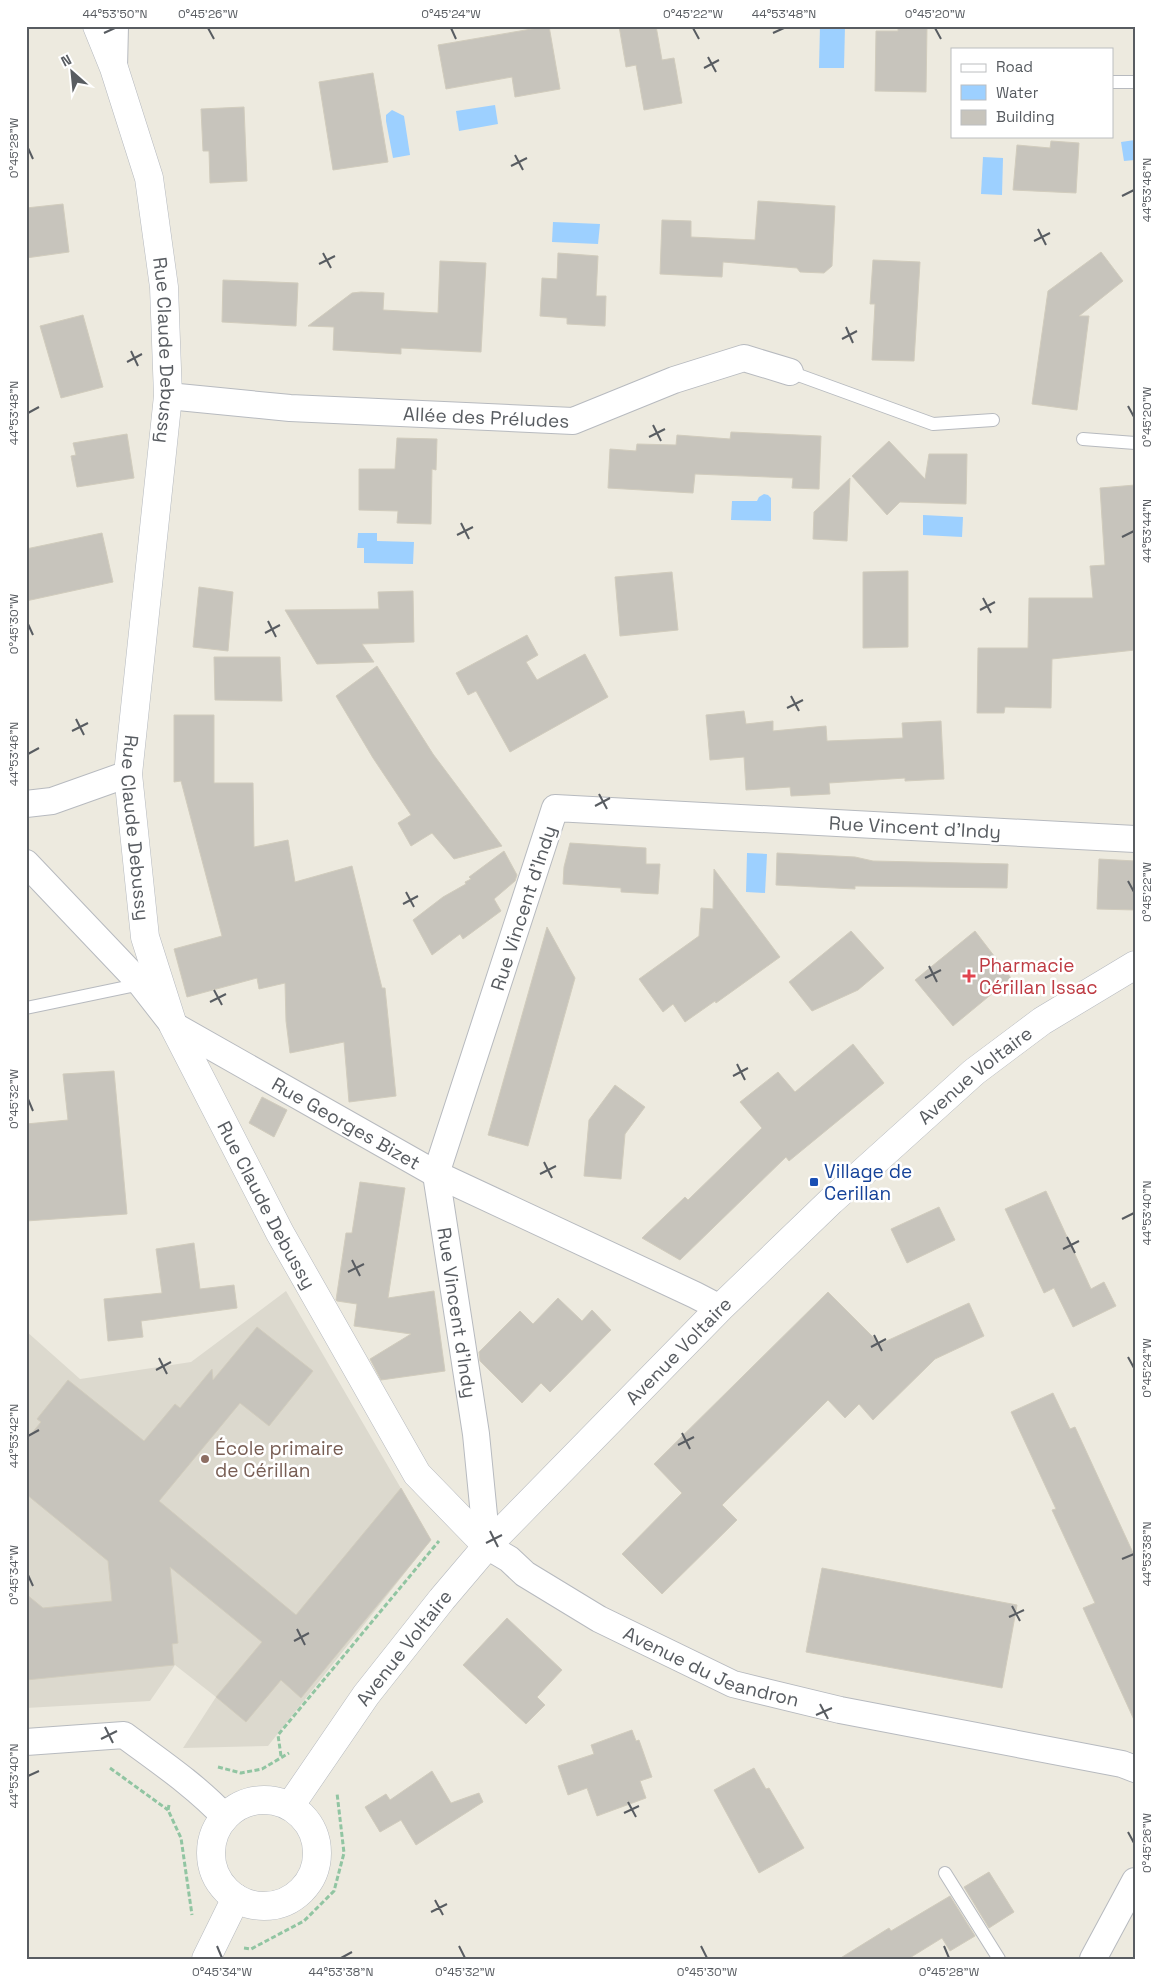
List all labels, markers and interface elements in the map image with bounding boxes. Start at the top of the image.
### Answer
text: 44°53'50"N [83,6,147,22]
text: 0°45'26"W [178,6,239,22]
text: 0°45'24"W [421,6,481,22]
text: 0°45'22"W [663,6,724,22]
text: 44°53'48"N [752,6,816,22]
text: 0°45'20"W [905,6,966,22]
north arrow [48,48,98,98]
legend [951,48,1114,138]
text: N [58,50,74,71]
text: Road [996,57,1033,76]
text: Water [996,83,1039,102]
text: Building [996,107,1055,126]
text: 0°45'28"W [6,117,22,178]
text: 44°53'46"N [1139,158,1155,222]
street label: Rue Claude Debussy [147,255,180,445]
text: 44°53'48"N [6,381,22,445]
text: 0°45'20"W [1139,386,1155,447]
street label: Allée des Préludes [402,401,570,434]
text: 44°53'44"N [1139,499,1155,563]
text: 0°45'30"W [6,593,22,654]
text: 44°53'46"N [6,722,22,786]
street label: Rue Claude Debussy [115,734,155,922]
street label: Rue Vincent d'Indy [828,811,1002,844]
street label: Rue Vincent d'Indy [485,822,562,994]
text: 0°45'22"W [1139,861,1155,922]
place label: Pharmacie Cérillan Issac [979,953,1098,1000]
marker: Pharmacie Cérillan Issac [963,970,975,982]
street label: Avenue Voltaire [912,1021,1037,1130]
text: 0°45'32"W [6,1068,22,1129]
street label: Rue Georges Bizet [267,1072,425,1176]
street label: Rue Claude Debussy [211,1117,321,1294]
place label: Village de Cerillan [824,1159,912,1206]
marker: Village de Cerillan [808,1176,820,1188]
text: 44°53'40"N [1139,1181,1155,1245]
street label: Rue Vincent d'Indy [431,1226,482,1400]
street label: Avenue Voltaire [620,1292,737,1410]
text: 0°45'24"W [1139,1338,1155,1398]
text: 44°53'42"N [6,1404,22,1468]
place label: École primaire de Cérillan [215,1436,344,1483]
marker: École primaire de Cérillan [199,1453,211,1465]
text: 44°53'38"N [1139,1522,1155,1586]
text: 0°45'34"W [6,1545,22,1605]
street label: Avenue Voltaire [350,1584,458,1711]
street label: Avenue du Jeandron [619,1621,802,1713]
text: 44°53'40"N [6,1744,22,1808]
text: 0°45'26"W [1139,1812,1155,1873]
text: 0°45'34"W [192,1964,252,1980]
text: 44°53'38"N [309,1964,373,1980]
text: 0°45'32"W [435,1964,496,1980]
text: 0°45'30"W [677,1964,738,1980]
text: 0°45'28"W [919,1964,980,1980]

